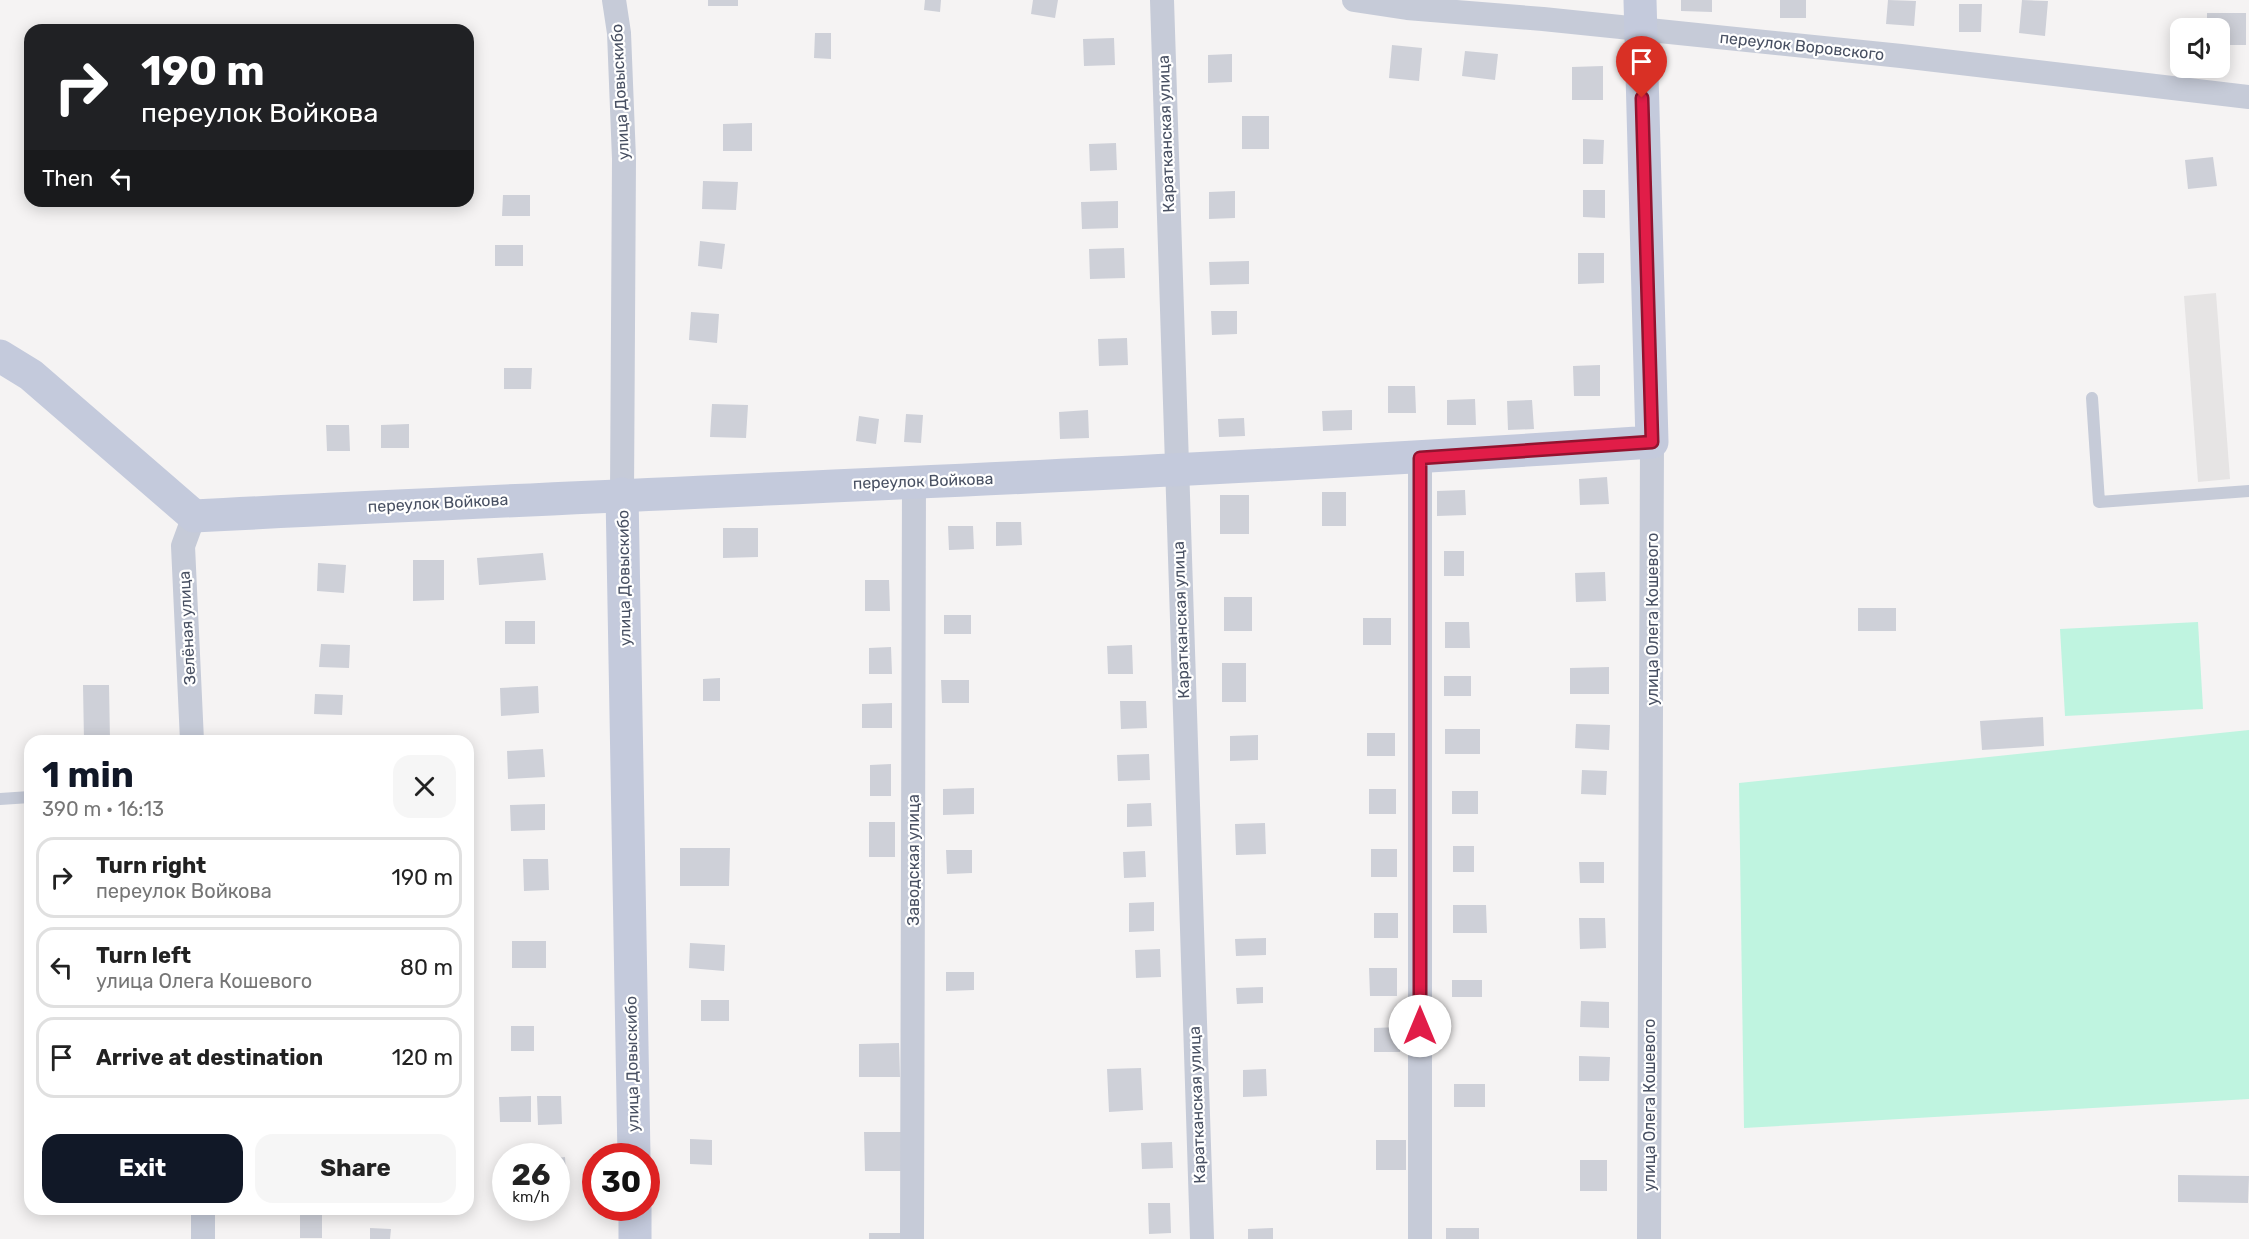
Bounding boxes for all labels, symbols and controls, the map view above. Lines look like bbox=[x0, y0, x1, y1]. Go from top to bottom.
map controls bbox=[2170, 18, 2230, 78]
button: sound bbox=[2170, 18, 2230, 78]
street label: улица Довыскибо bbox=[607, 23, 633, 161]
street label: переулок Воровского bbox=[1719, 28, 1885, 64]
pin bbox=[1616, 36, 1667, 98]
icon: arrive bbox=[1625, 45, 1658, 78]
text: 190 m bbox=[141, 46, 265, 96]
icon: right bbox=[42, 48, 120, 126]
street label: Каратканская улица bbox=[1154, 55, 1178, 213]
text: переулок Войкова bbox=[141, 97, 378, 129]
icon: left bbox=[105, 162, 138, 195]
text: Then bbox=[42, 165, 93, 192]
street label: переулок Войкова bbox=[852, 469, 994, 493]
street label: переулок Войкова bbox=[367, 490, 509, 516]
street label: улица Довыскибо bbox=[613, 510, 635, 646]
street label: улица Олега Кошевого bbox=[1643, 533, 1662, 705]
street label: Каратканская улица bbox=[1169, 541, 1193, 699]
street label: Зелёная улица bbox=[175, 570, 199, 686]
text: 1 min bbox=[42, 753, 134, 796]
button: close bbox=[393, 755, 456, 818]
street label: Заводская улица bbox=[904, 794, 923, 926]
text: 390 m · 16:13 bbox=[42, 797, 164, 821]
text: Turn right bbox=[96, 852, 206, 879]
icon: right bbox=[45, 861, 78, 894]
text: 190 m bbox=[392, 864, 453, 891]
text: переулок Войкова bbox=[96, 879, 272, 903]
text: Turn left bbox=[96, 942, 191, 969]
icon: left bbox=[45, 951, 78, 984]
text: 80 m bbox=[400, 954, 453, 981]
text: улица Олега Кошевого bbox=[96, 969, 312, 993]
position arrow bbox=[1388, 994, 1452, 1058]
street label: улица Довыскибо bbox=[621, 996, 643, 1132]
street label: улица Олега Кошевого bbox=[1640, 1019, 1659, 1191]
street label: Каратканская улица bbox=[1185, 1026, 1209, 1184]
icon: arrive bbox=[45, 1041, 78, 1074]
text: Arrive at destination bbox=[96, 1044, 323, 1071]
text: 120 m bbox=[392, 1044, 453, 1071]
button: Exit bbox=[42, 1134, 243, 1203]
button: Share bbox=[255, 1134, 456, 1203]
speed limit sign: 30 bbox=[582, 1143, 660, 1221]
text: 26 bbox=[511, 1157, 551, 1193]
text: km/h bbox=[512, 1188, 550, 1206]

